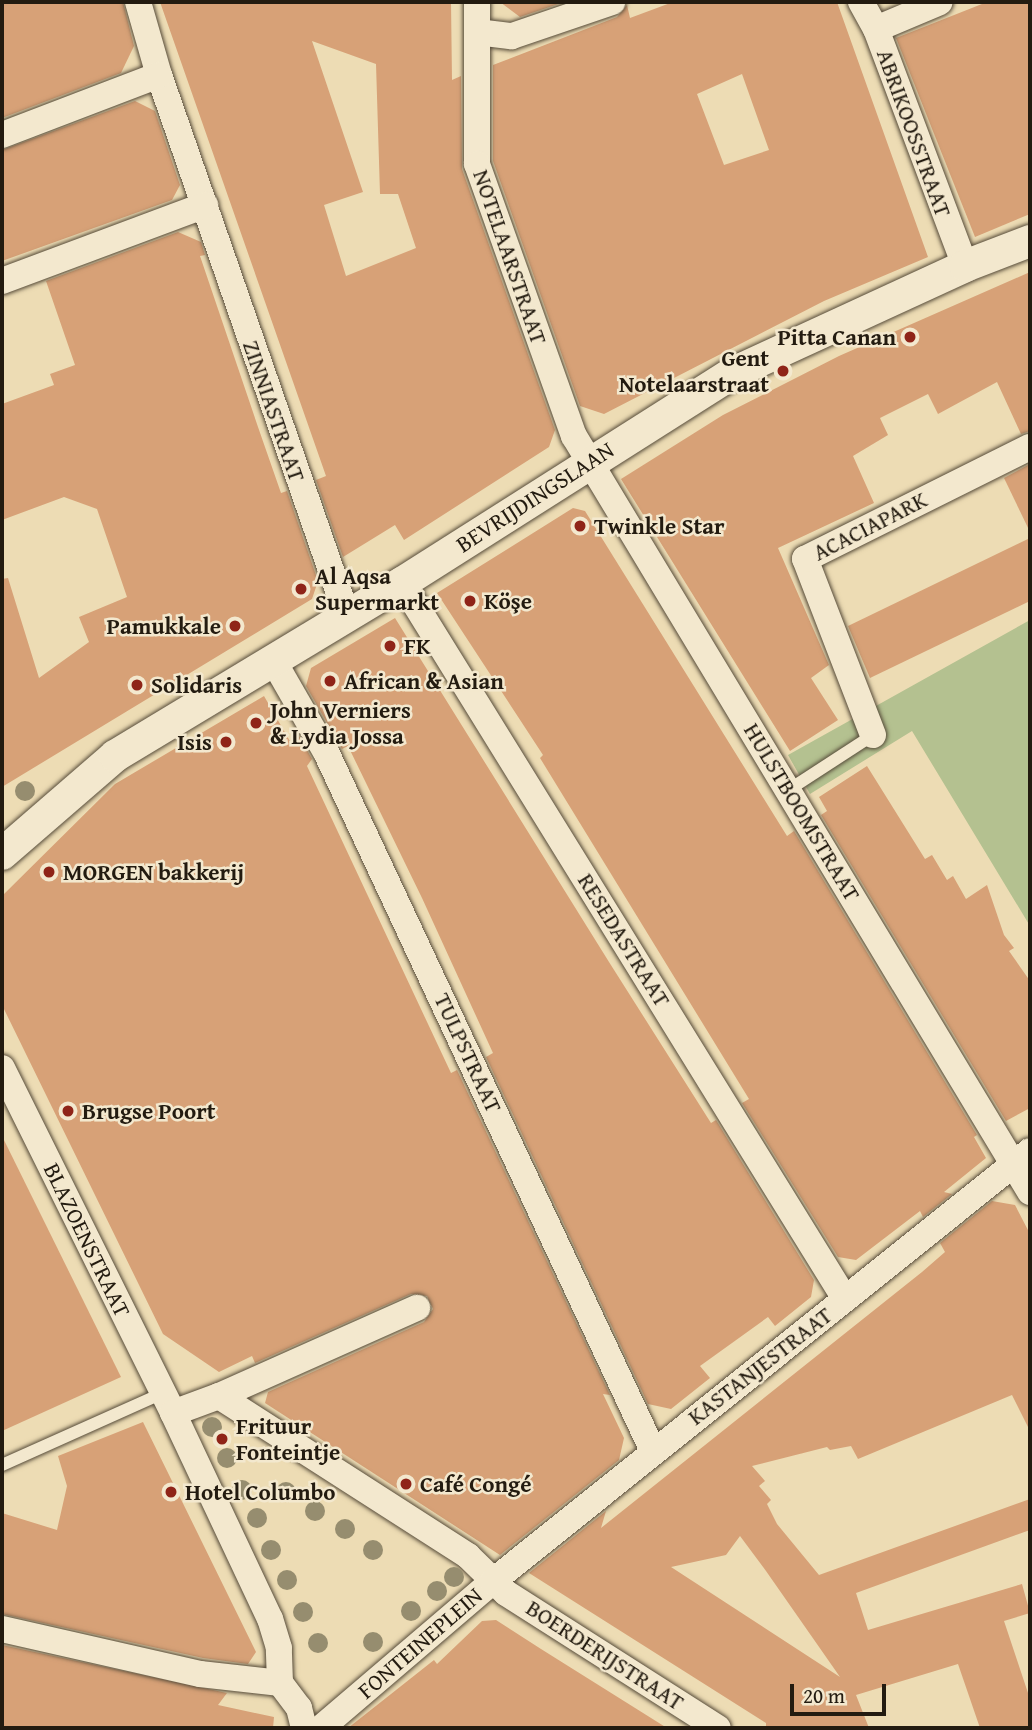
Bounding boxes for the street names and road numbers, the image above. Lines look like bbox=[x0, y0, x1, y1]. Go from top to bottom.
street label: ABRIKOOSSTRAAT bbox=[871, 45, 957, 221]
street label: NOTELAARSTRAAT bbox=[467, 166, 553, 348]
street label: ZINNIASTRAAT bbox=[237, 337, 311, 485]
street label: BEVRIJDINGSLAAN bbox=[451, 436, 619, 558]
street label: ACACIAPARK bbox=[808, 485, 932, 567]
street label: HULSTBOOMSTRAAT bbox=[738, 718, 866, 906]
street label: RESEDASTRAAT bbox=[572, 868, 676, 1012]
street label: TULPSTRAAT bbox=[428, 989, 508, 1117]
street label: BLAZOENSTRAAT bbox=[38, 1158, 136, 1322]
street label: KASTANJESTRAAT bbox=[682, 1301, 838, 1431]
street label: FONTEINEPLEIN bbox=[352, 1581, 488, 1705]
street label: BOERDERIJSTRAAT bbox=[521, 1594, 689, 1716]

